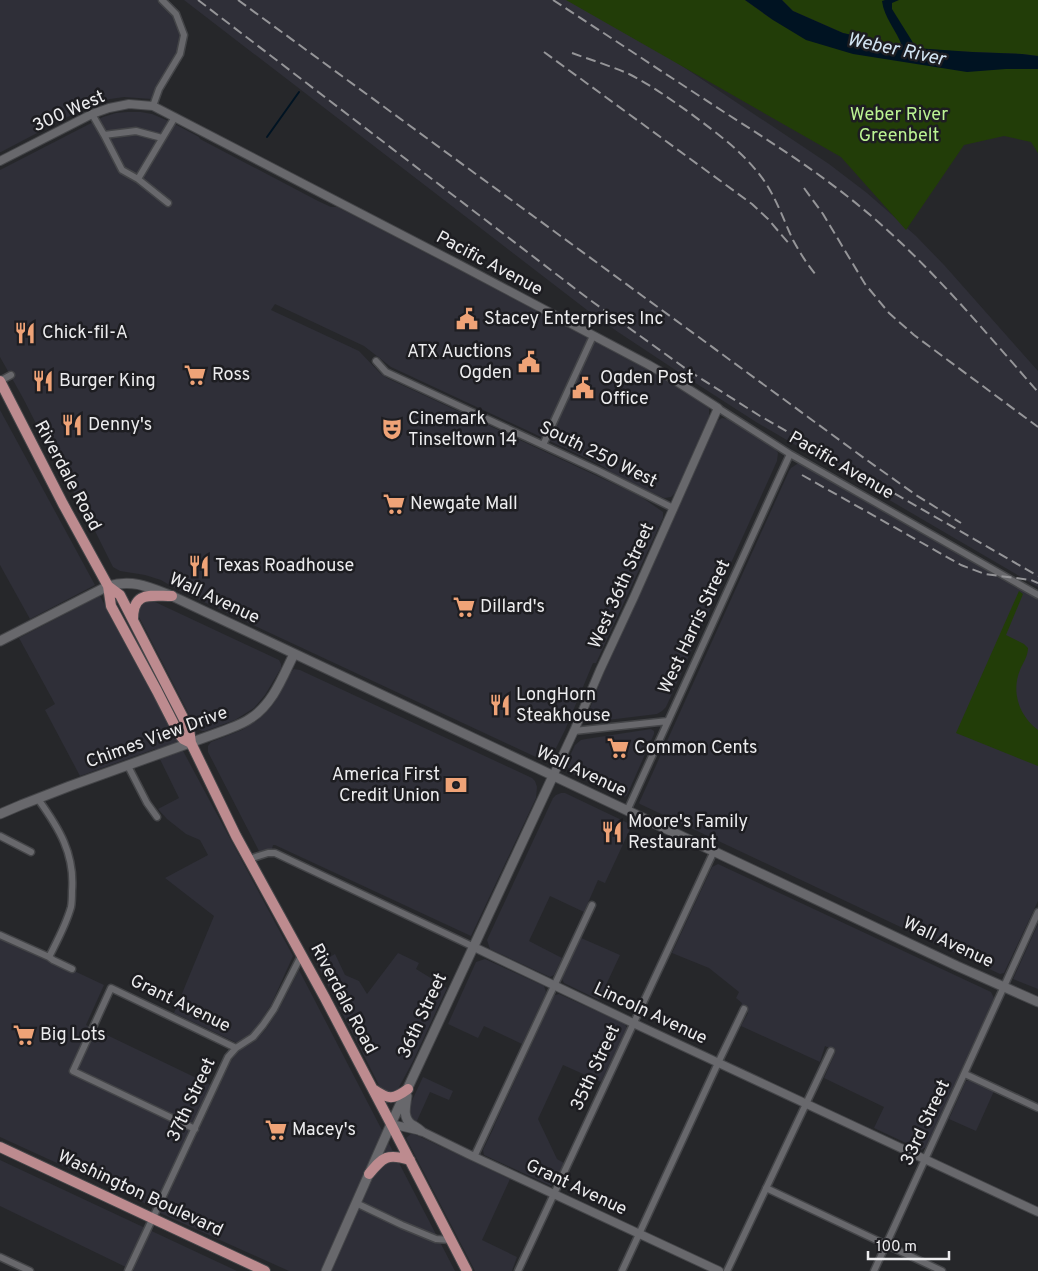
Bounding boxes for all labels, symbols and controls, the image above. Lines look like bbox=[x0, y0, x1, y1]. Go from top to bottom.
water label: Weber River bbox=[845, 28, 949, 72]
street label: 300 West bbox=[29, 86, 109, 138]
park label: Weber River Greenbelt bbox=[850, 104, 948, 148]
street label: Pacific Avenue bbox=[432, 226, 546, 302]
public building icon: Stacey Enterprises Inc bbox=[454, 306, 480, 332]
place label: Stacey Enterprises Inc bbox=[484, 308, 664, 331]
restaurant icon: Chick-fil-A bbox=[12, 320, 38, 346]
place label: Chick-fil-A bbox=[42, 322, 128, 345]
place label: ATX Auctions Ogden bbox=[407, 341, 512, 385]
public building icon: ATX Auctions Ogden bbox=[516, 349, 542, 375]
supermarket icon: Ross bbox=[182, 362, 208, 388]
place label: Ross bbox=[212, 364, 250, 387]
place label: Ogden Post Office bbox=[600, 367, 694, 411]
restaurant icon: Burger King bbox=[30, 368, 56, 394]
place label: Burger King bbox=[59, 370, 156, 393]
public building icon: Ogden Post Office bbox=[570, 375, 596, 401]
place label: Cinemark Tinseltown 14 bbox=[408, 408, 517, 452]
restaurant icon: Denny's bbox=[59, 412, 85, 438]
place label: Denny's bbox=[88, 414, 152, 437]
theatre icon: Cinemark Tinseltown 14 bbox=[379, 416, 405, 442]
street label: Riverdale Road bbox=[28, 417, 106, 535]
street label: South 250 West bbox=[535, 417, 661, 493]
street label: Pacific Avenue bbox=[784, 427, 898, 505]
supermarket icon: Newgate Mall bbox=[381, 491, 407, 517]
place label: Newgate Mall bbox=[410, 493, 518, 516]
street label: West 36th Street bbox=[584, 519, 660, 653]
restaurant icon: Texas Roadhouse bbox=[186, 553, 212, 579]
place label: Texas Roadhouse bbox=[215, 555, 354, 578]
street label: West Harris Street bbox=[654, 556, 736, 698]
street label: Wall Avenue bbox=[165, 568, 263, 630]
supermarket icon: Dillard's bbox=[451, 594, 477, 620]
place label: Dillard's bbox=[480, 596, 545, 619]
place label: LongHorn Steakhouse bbox=[516, 684, 610, 728]
restaurant icon: LongHorn Steakhouse bbox=[487, 692, 513, 718]
street label: Chimes View Drive bbox=[83, 702, 231, 774]
supermarket icon: Common Cents bbox=[605, 735, 631, 761]
place label: Common Cents bbox=[634, 737, 758, 760]
street label: Wall Avenue bbox=[532, 741, 630, 803]
place label: America First Credit Union bbox=[332, 764, 440, 808]
bank icon: America First Credit Union bbox=[443, 772, 469, 798]
place label: Moore's Family Restaurant bbox=[628, 811, 748, 855]
restaurant icon: Moore's Family Restaurant bbox=[599, 819, 625, 845]
street label: Wall Avenue bbox=[899, 912, 997, 974]
street label: Riverdale Road bbox=[304, 940, 382, 1058]
street label: 36th Street bbox=[393, 969, 453, 1063]
street label: Grant Avenue bbox=[126, 970, 234, 1038]
street label: Lincoln Avenue bbox=[590, 978, 710, 1050]
street label: 35th Street bbox=[566, 1021, 626, 1115]
supermarket icon: Big Lots bbox=[11, 1022, 37, 1048]
place label: Big Lots bbox=[40, 1024, 106, 1047]
street label: 37th Street bbox=[163, 1054, 221, 1146]
street label: 33rd Street bbox=[896, 1076, 956, 1170]
supermarket icon: Macey's bbox=[263, 1117, 289, 1143]
place label: Macey's bbox=[292, 1119, 356, 1142]
street label: Washington Boulevard bbox=[53, 1146, 227, 1242]
street label: Grant Avenue bbox=[522, 1155, 630, 1221]
scale bar bbox=[868, 1228, 949, 1260]
text: 100 m bbox=[876, 1238, 917, 1257]

